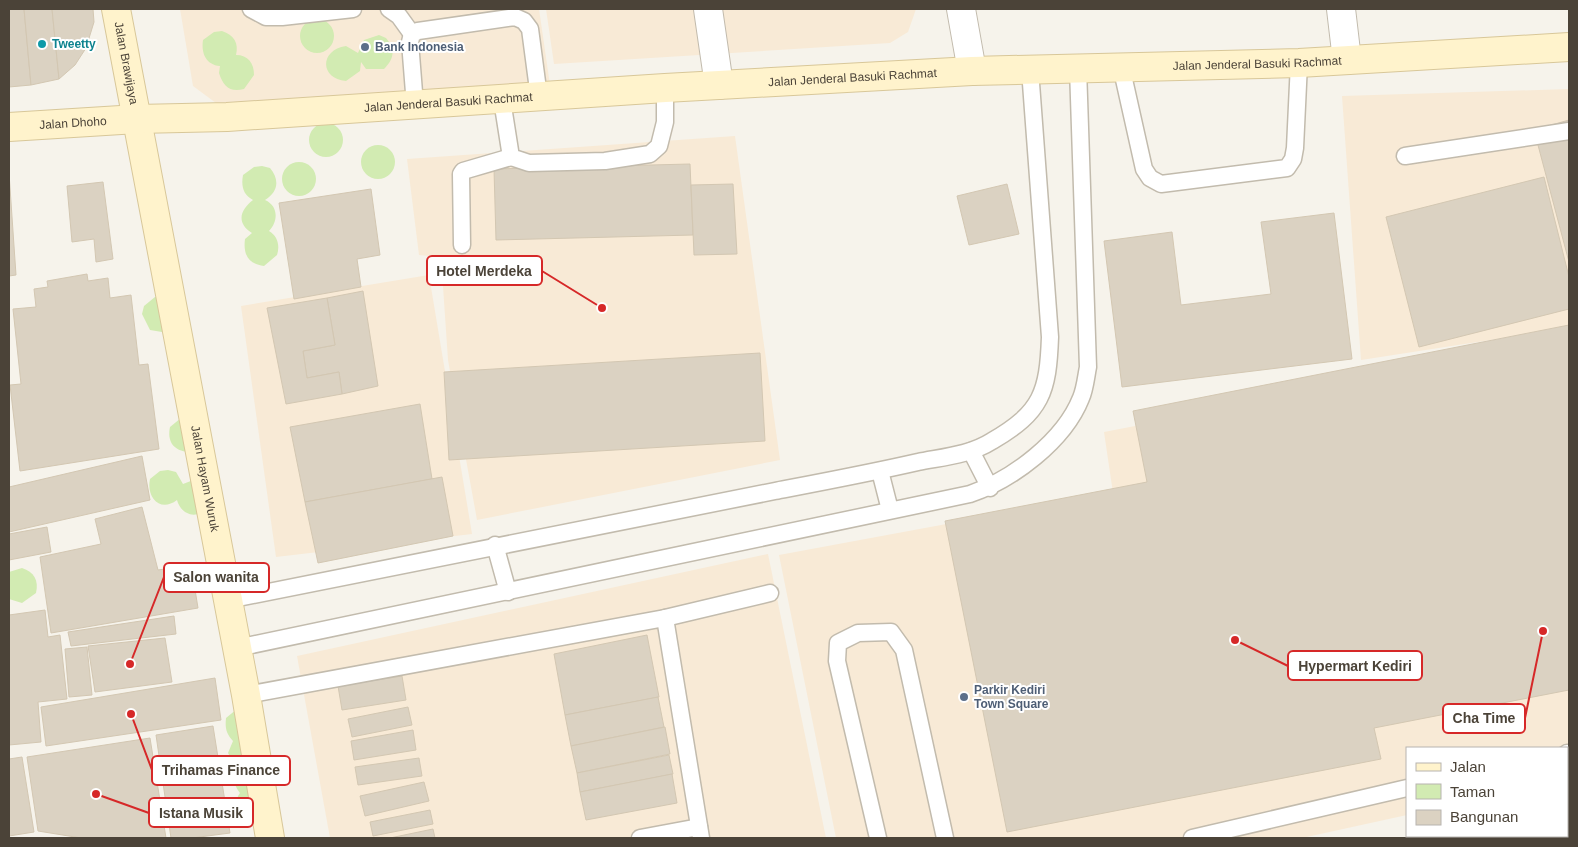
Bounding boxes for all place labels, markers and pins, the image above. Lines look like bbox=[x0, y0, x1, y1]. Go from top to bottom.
place label: Tweetty bbox=[52, 37, 96, 51]
marker: Tweetty bbox=[36, 38, 48, 50]
place label: Bank Indonesia bbox=[375, 40, 464, 54]
marker: Bank Indonesia bbox=[359, 41, 371, 53]
callout: Hotel Merdeka bbox=[427, 256, 542, 285]
callout: Salon wanita bbox=[164, 563, 269, 592]
callout: Hypermart Kediri bbox=[1288, 651, 1422, 680]
place label: Parkir Kediri Town Square bbox=[974, 683, 1049, 711]
marker: Parkir Kediri Town Square bbox=[958, 691, 970, 703]
callout: Cha Time bbox=[1443, 704, 1525, 733]
callout: Trihamas Finance bbox=[152, 756, 290, 785]
callout: Istana Musik bbox=[149, 798, 253, 827]

